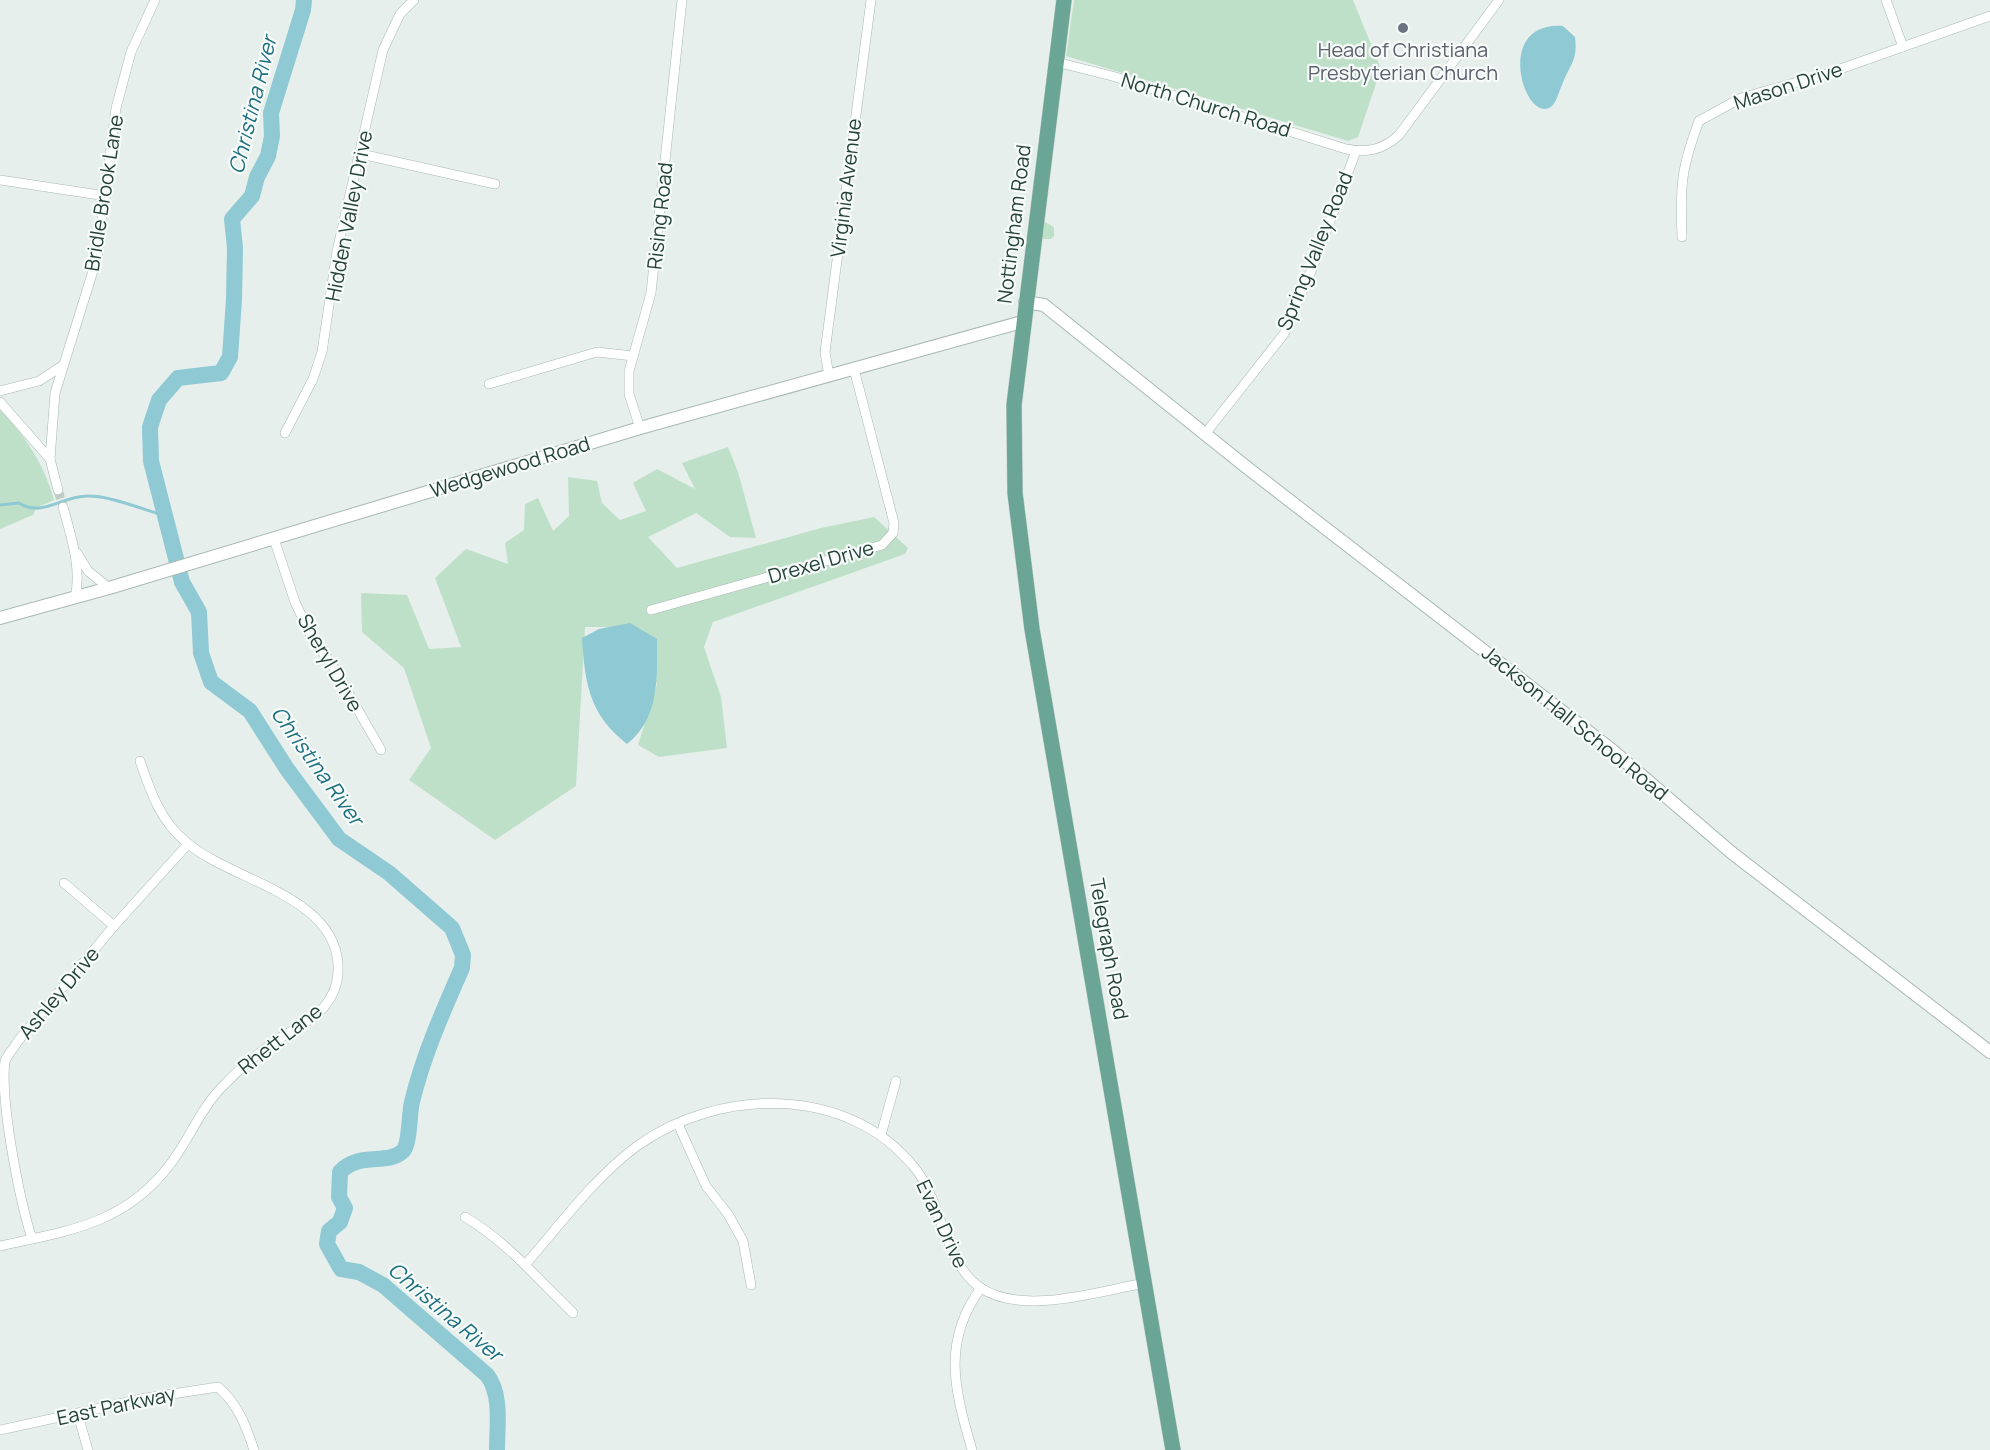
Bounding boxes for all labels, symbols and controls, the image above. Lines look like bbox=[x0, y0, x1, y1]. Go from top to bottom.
marker: Head of Christiana Presbyterian Church bbox=[1396, 21, 1410, 35]
water label: Christina River bbox=[221, 31, 283, 176]
place label: Head of Christiana Presbyterian Church bbox=[1308, 36, 1498, 86]
street label: Mason Drive bbox=[1730, 55, 1846, 116]
street label: North Church Road bbox=[1118, 66, 1294, 143]
street label: Bridle Brook Lane bbox=[78, 113, 129, 273]
street label: Virginia Avenue bbox=[824, 117, 867, 259]
street label: Hidden Valley Drive bbox=[319, 128, 378, 304]
street label: Nottingham Road bbox=[990, 143, 1037, 305]
street label: Rising Road bbox=[640, 161, 679, 271]
street label: Spring Valley Road bbox=[1270, 167, 1359, 334]
street label: Wedgewood Road bbox=[427, 429, 593, 504]
street label: Drexel Drive bbox=[765, 534, 877, 590]
street label: Sheryl Drive bbox=[291, 609, 369, 717]
street label: Jackson Hall School Road bbox=[1476, 639, 1674, 806]
water label: Christina River bbox=[265, 700, 372, 833]
street label: Telegraph Road bbox=[1084, 876, 1135, 1022]
street label: Ashley Drive bbox=[12, 941, 105, 1044]
street label: Rhett Lane bbox=[232, 997, 327, 1080]
street label: Evan Drive bbox=[910, 1175, 975, 1272]
water label: Christina River bbox=[383, 1255, 510, 1369]
street label: East Parkway bbox=[54, 1380, 178, 1431]

